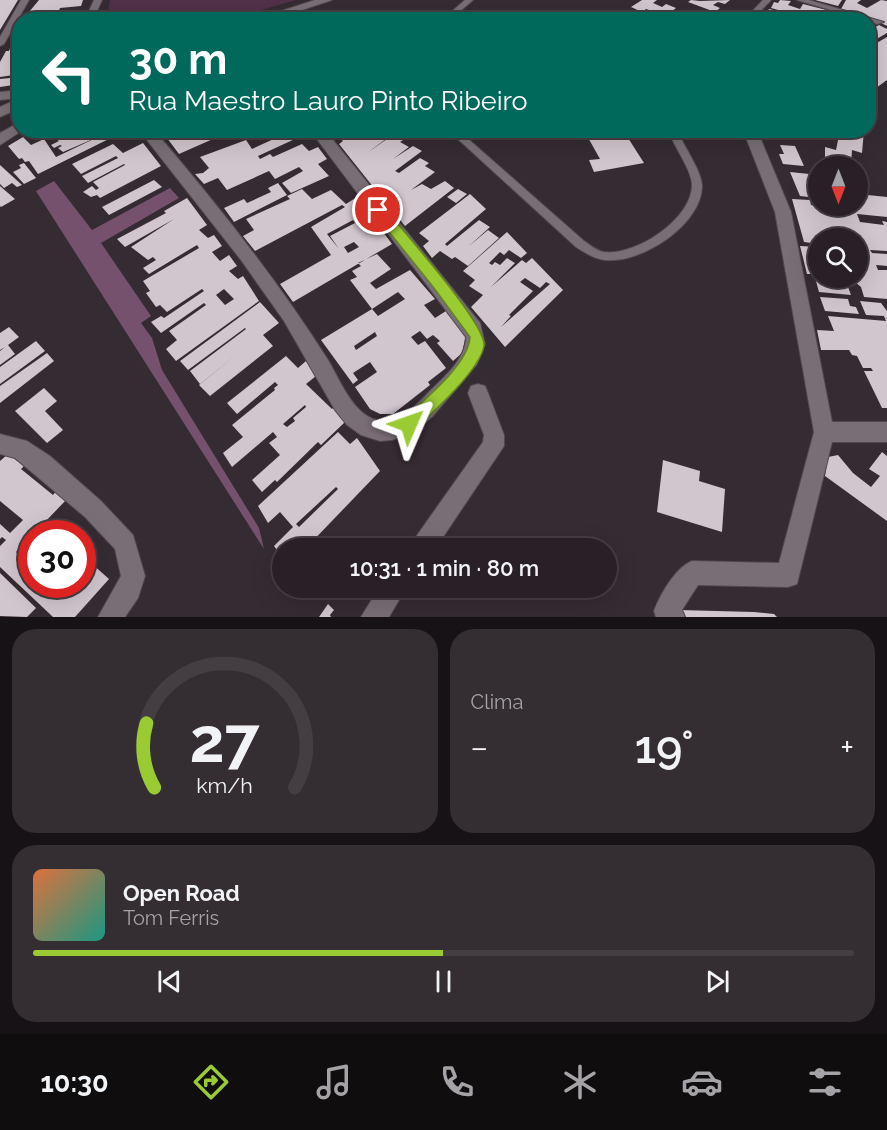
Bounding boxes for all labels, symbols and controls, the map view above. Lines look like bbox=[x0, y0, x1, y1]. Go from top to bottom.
text: 30 m bbox=[129, 35, 227, 84]
icon: left bbox=[30, 36, 108, 114]
text: Rua Maestro Lauro Pinto Ribeiro bbox=[129, 85, 528, 116]
north arrow bbox=[808, 156, 868, 216]
map controls bbox=[808, 156, 868, 288]
pin bbox=[352, 184, 403, 235]
icon: arrive bbox=[361, 193, 394, 226]
button: search bbox=[808, 228, 868, 288]
position arrow bbox=[377, 392, 441, 456]
speed limit sign: 30 bbox=[18, 520, 96, 598]
text: 10:31 · 1 min · 80 m bbox=[350, 555, 539, 581]
text: Clima bbox=[471, 690, 523, 714]
text: 27 bbox=[190, 703, 261, 777]
text: 19° bbox=[635, 721, 694, 774]
text: − bbox=[471, 728, 488, 767]
text: + bbox=[840, 728, 854, 767]
text: km/h bbox=[196, 773, 253, 798]
text: Open Road bbox=[123, 880, 240, 906]
text: Tom Ferris bbox=[123, 906, 219, 930]
icon: previous bbox=[153, 965, 186, 998]
icon: pause bbox=[427, 965, 460, 998]
icon: next bbox=[701, 965, 734, 998]
icon: directions bbox=[190, 1061, 232, 1103]
icon: music bbox=[313, 1061, 355, 1103]
icon: phone bbox=[436, 1061, 478, 1103]
icon: climate bbox=[559, 1061, 601, 1103]
icon: car bbox=[681, 1061, 723, 1103]
icon: filters bbox=[804, 1061, 846, 1103]
text: 10:30 bbox=[40, 1067, 109, 1098]

